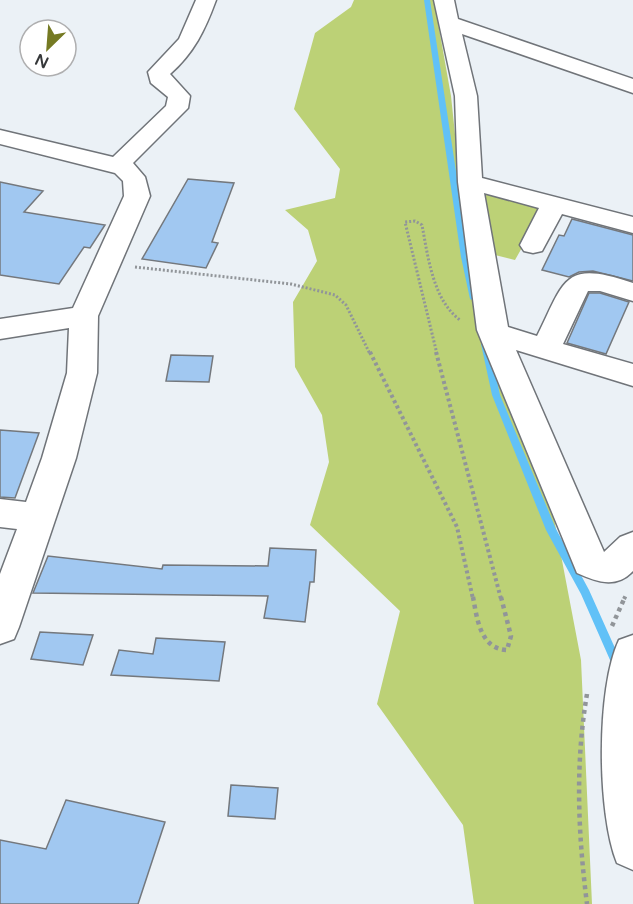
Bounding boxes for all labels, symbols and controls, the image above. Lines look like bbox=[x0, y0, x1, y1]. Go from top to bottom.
north arrow bbox=[18, 18, 78, 78]
text: N bbox=[32, 49, 52, 72]

